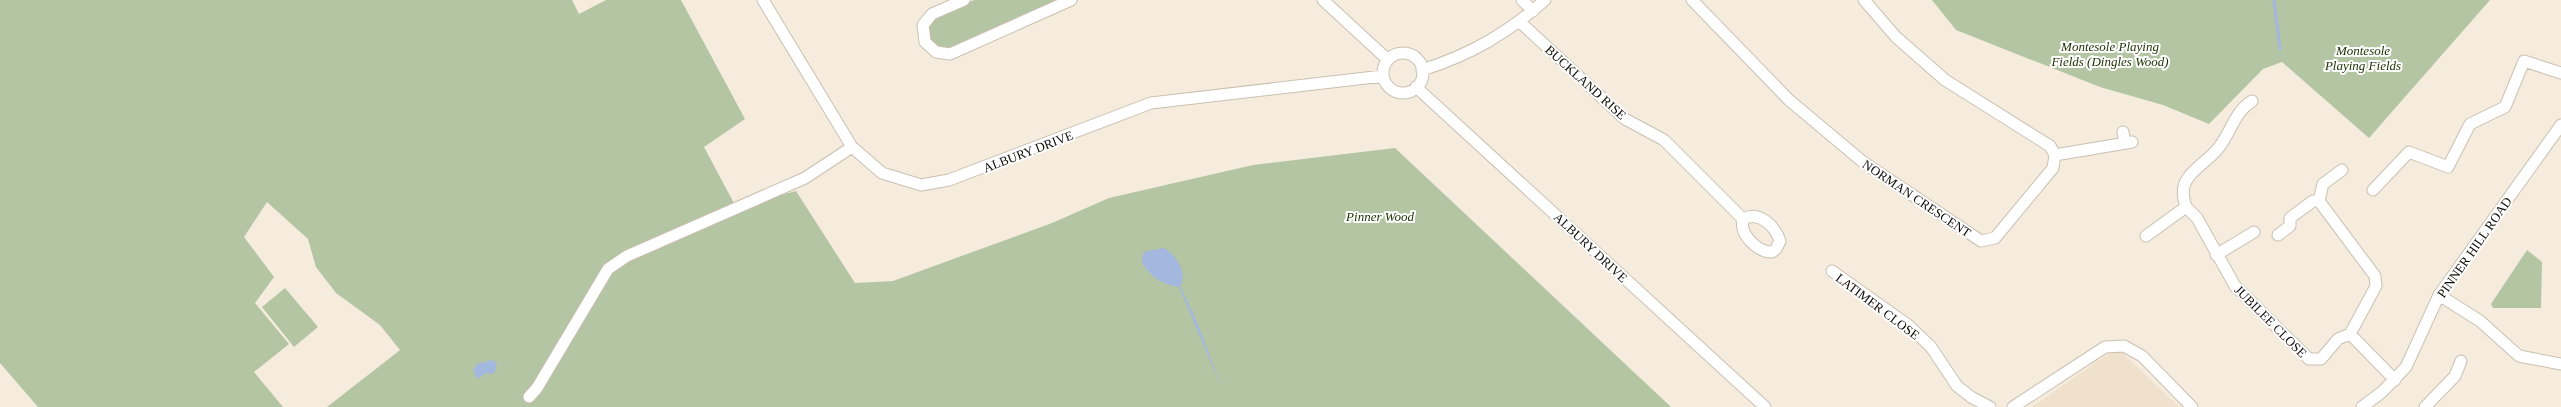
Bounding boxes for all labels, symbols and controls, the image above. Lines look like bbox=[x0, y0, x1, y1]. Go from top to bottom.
park label: Montesole Playing Fields (Dingles Wood) bbox=[2050, 39, 2169, 69]
street label: BUCKLAND RISE bbox=[1542, 42, 1629, 123]
park label: Montesole Playing Fields bbox=[2324, 43, 2401, 73]
street label: ALBURY DRIVE bbox=[981, 127, 1075, 176]
street label: NORMAN CRESCENT bbox=[1860, 157, 1974, 240]
street label: PINNER HILL ROAD bbox=[2434, 194, 2515, 300]
park label: Pinner Wood bbox=[1345, 209, 1414, 224]
street label: ALBURY DRIVE bbox=[1551, 209, 1631, 285]
street label: LATIMER CLOSE bbox=[1833, 270, 1922, 343]
street label: JUBILEE CLOSE bbox=[2232, 282, 2310, 361]

